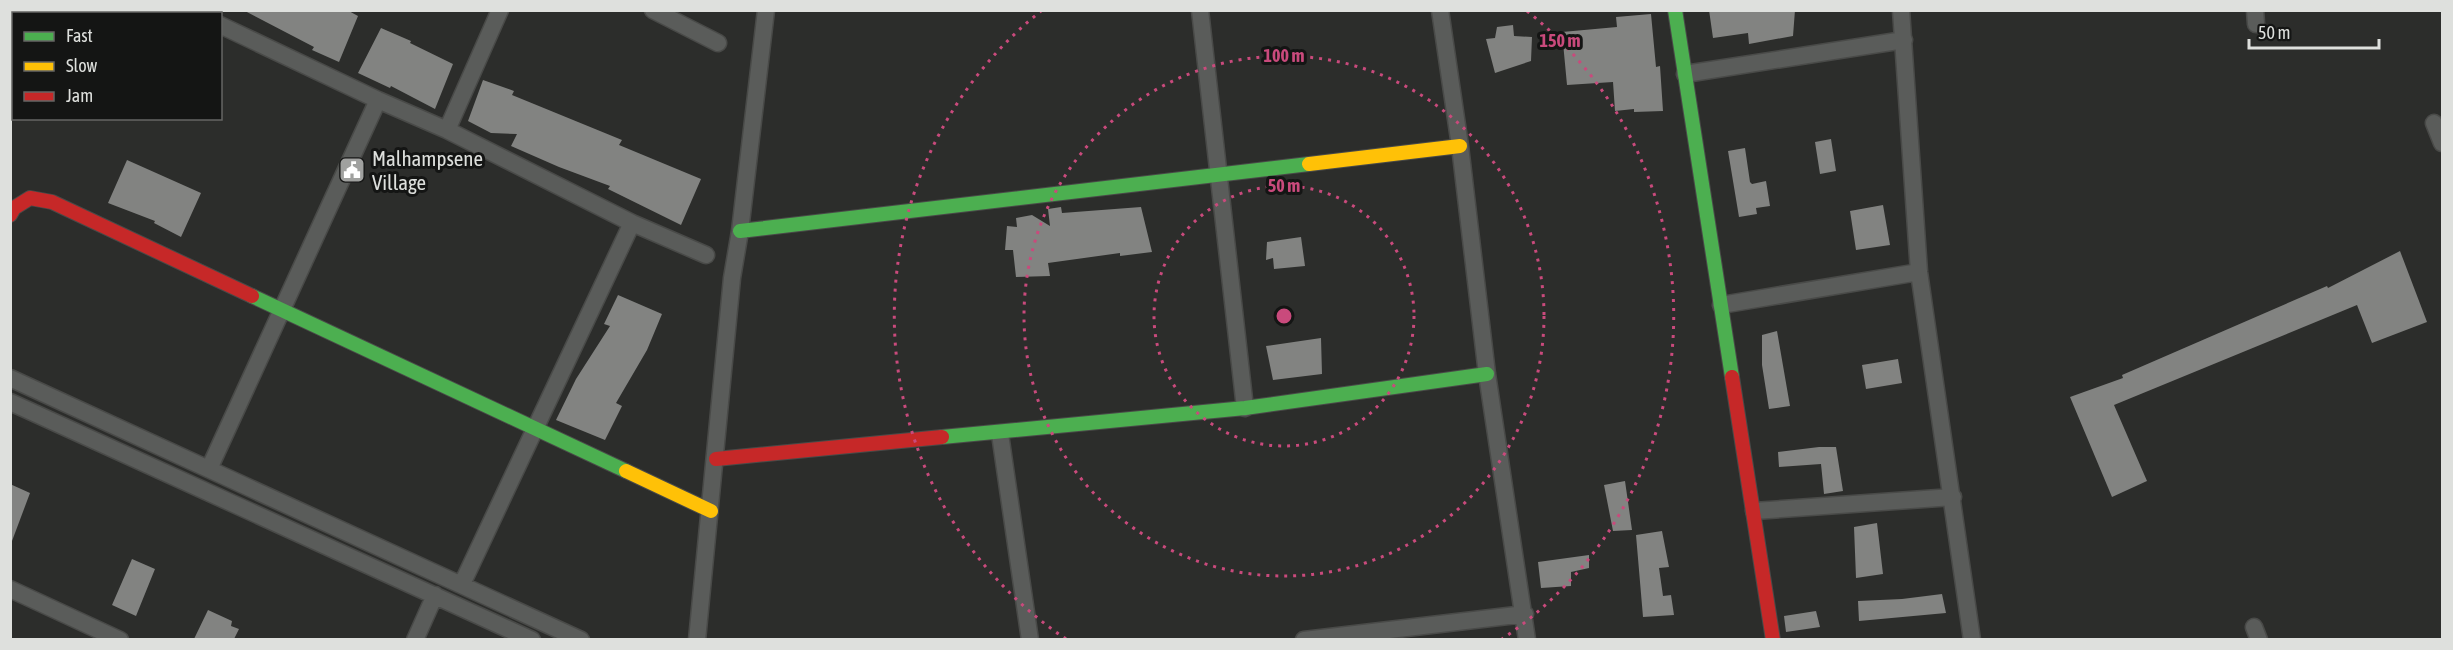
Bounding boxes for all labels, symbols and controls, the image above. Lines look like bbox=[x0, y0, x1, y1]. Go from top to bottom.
legend bbox=[12, 12, 222, 120]
scale bar bbox=[2249, 12, 2380, 50]
text: 50 m bbox=[2258, 22, 2290, 43]
text: Fast bbox=[66, 25, 93, 46]
text: 150 m bbox=[1540, 30, 1580, 51]
text: 100 m bbox=[1264, 45, 1304, 66]
text: Slow bbox=[66, 55, 97, 76]
text: Jam bbox=[66, 85, 93, 106]
place label: Malhampsene Village bbox=[372, 146, 483, 194]
public building icon: Malhampsene Village bbox=[337, 155, 367, 185]
text: 50 m bbox=[1268, 175, 1300, 196]
centre of rings bbox=[1274, 306, 1294, 326]

